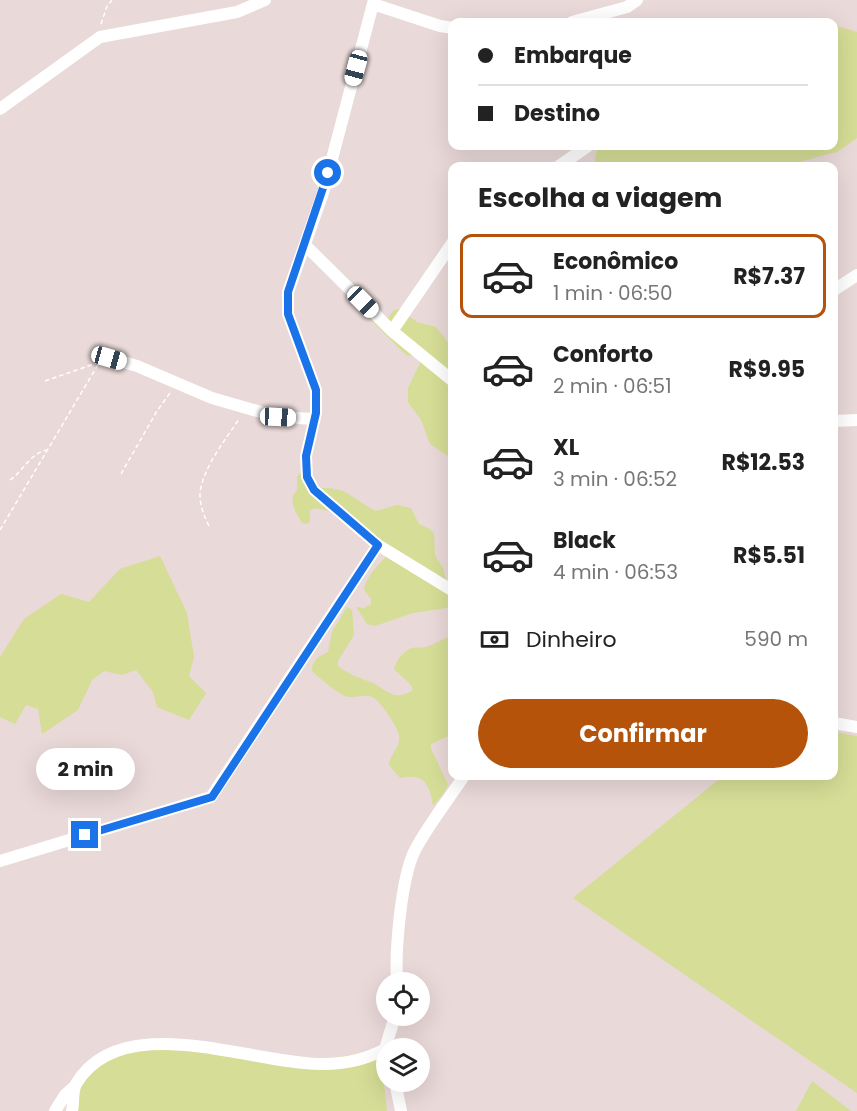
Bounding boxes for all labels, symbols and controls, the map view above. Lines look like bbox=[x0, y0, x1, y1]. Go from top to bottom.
text: Embarque bbox=[514, 40, 632, 71]
car bbox=[343, 48, 369, 88]
text: Destino bbox=[514, 98, 600, 129]
route start bbox=[314, 159, 341, 186]
text: Escolha a viagem bbox=[478, 179, 722, 216]
text: Econômico bbox=[553, 246, 678, 277]
icon: car bbox=[481, 249, 535, 303]
text: R$7.37 bbox=[733, 261, 805, 292]
text: 1 min · 06:50 bbox=[553, 279, 673, 307]
car bbox=[344, 283, 382, 321]
text: Conforto bbox=[553, 339, 653, 370]
icon: car bbox=[481, 342, 535, 396]
car bbox=[89, 344, 129, 372]
text: R$9.95 bbox=[729, 354, 805, 385]
text: 2 min · 06:51 bbox=[553, 372, 672, 400]
car bbox=[260, 407, 296, 427]
text: XL bbox=[553, 432, 579, 463]
icon: car bbox=[481, 435, 535, 489]
text: R$12.53 bbox=[722, 447, 805, 478]
text: 3 min · 06:52 bbox=[553, 465, 677, 493]
text: Black bbox=[553, 525, 616, 556]
icon: car bbox=[481, 528, 535, 582]
text: R$5.51 bbox=[733, 540, 805, 571]
text: 4 min · 06:53 bbox=[553, 558, 678, 586]
icon: cash bbox=[478, 623, 511, 656]
text: Dinheiro bbox=[526, 624, 616, 655]
text: 590 m bbox=[744, 625, 808, 653]
button: Confirmar bbox=[478, 699, 808, 768]
callout: 2 min bbox=[36, 748, 134, 790]
text: 2 min bbox=[57, 755, 114, 783]
route end bbox=[71, 821, 98, 848]
map controls bbox=[376, 972, 430, 1092]
button: locate bbox=[376, 972, 430, 1026]
button: layers bbox=[376, 1038, 430, 1092]

